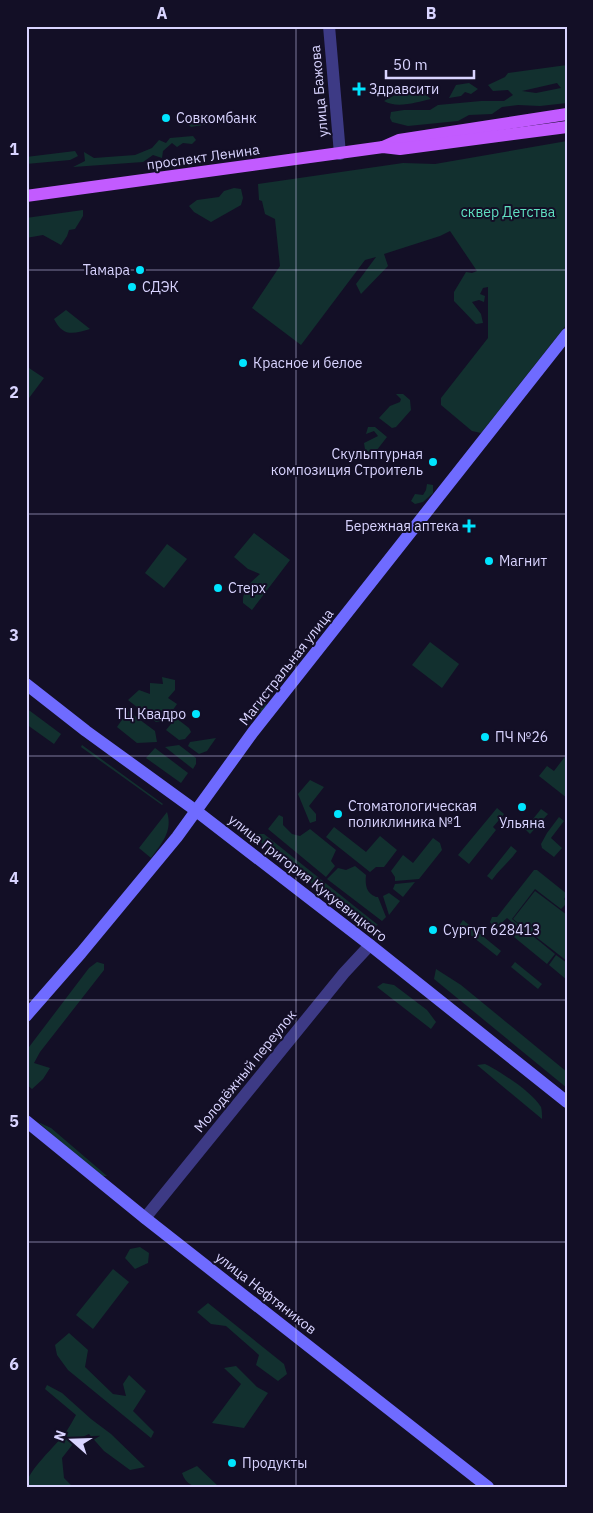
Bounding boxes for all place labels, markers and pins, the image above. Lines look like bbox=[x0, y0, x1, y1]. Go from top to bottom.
place label: Здравсити bbox=[369, 80, 439, 98]
marker: Здравсити bbox=[353, 83, 365, 95]
place label: Совкомбанк bbox=[176, 109, 257, 127]
marker: Совкомбанк bbox=[160, 112, 172, 124]
place label: Тамара bbox=[83, 261, 131, 279]
marker: Тамара bbox=[134, 264, 146, 276]
place label: СДЭК bbox=[142, 278, 179, 296]
marker: СДЭК bbox=[126, 281, 138, 293]
place label: Красное и белое bbox=[253, 354, 363, 372]
marker: Красное и белое bbox=[237, 357, 249, 369]
place label: Скульптурная композиция Строитель bbox=[271, 445, 423, 479]
marker: Скульптурная композиция Строитель bbox=[427, 456, 439, 468]
place label: Бережная аптека bbox=[345, 517, 460, 535]
marker: Бережная аптека bbox=[463, 520, 475, 532]
place label: Магнит bbox=[499, 552, 547, 570]
marker: Магнит bbox=[483, 555, 495, 567]
place label: Стерх bbox=[228, 579, 266, 597]
marker: Стерх bbox=[212, 582, 224, 594]
place label: ТЦ Квадро bbox=[115, 705, 186, 723]
marker: ТЦ Квадро bbox=[190, 708, 202, 720]
place label: ПЧ №26 bbox=[495, 728, 548, 746]
marker: ПЧ №26 bbox=[479, 731, 491, 743]
place label: Стоматологическая поликлиника №1 bbox=[348, 797, 477, 831]
marker: Ульяна bbox=[516, 801, 528, 813]
marker: Стоматологическая поликлиника №1 bbox=[332, 808, 344, 820]
place label: Ульяна bbox=[499, 814, 545, 832]
place label: Сургут 628413 bbox=[443, 921, 540, 939]
marker: Сургут 628413 bbox=[427, 924, 439, 936]
place label: Продукты bbox=[242, 1454, 307, 1472]
marker: Продукты bbox=[226, 1457, 238, 1469]

